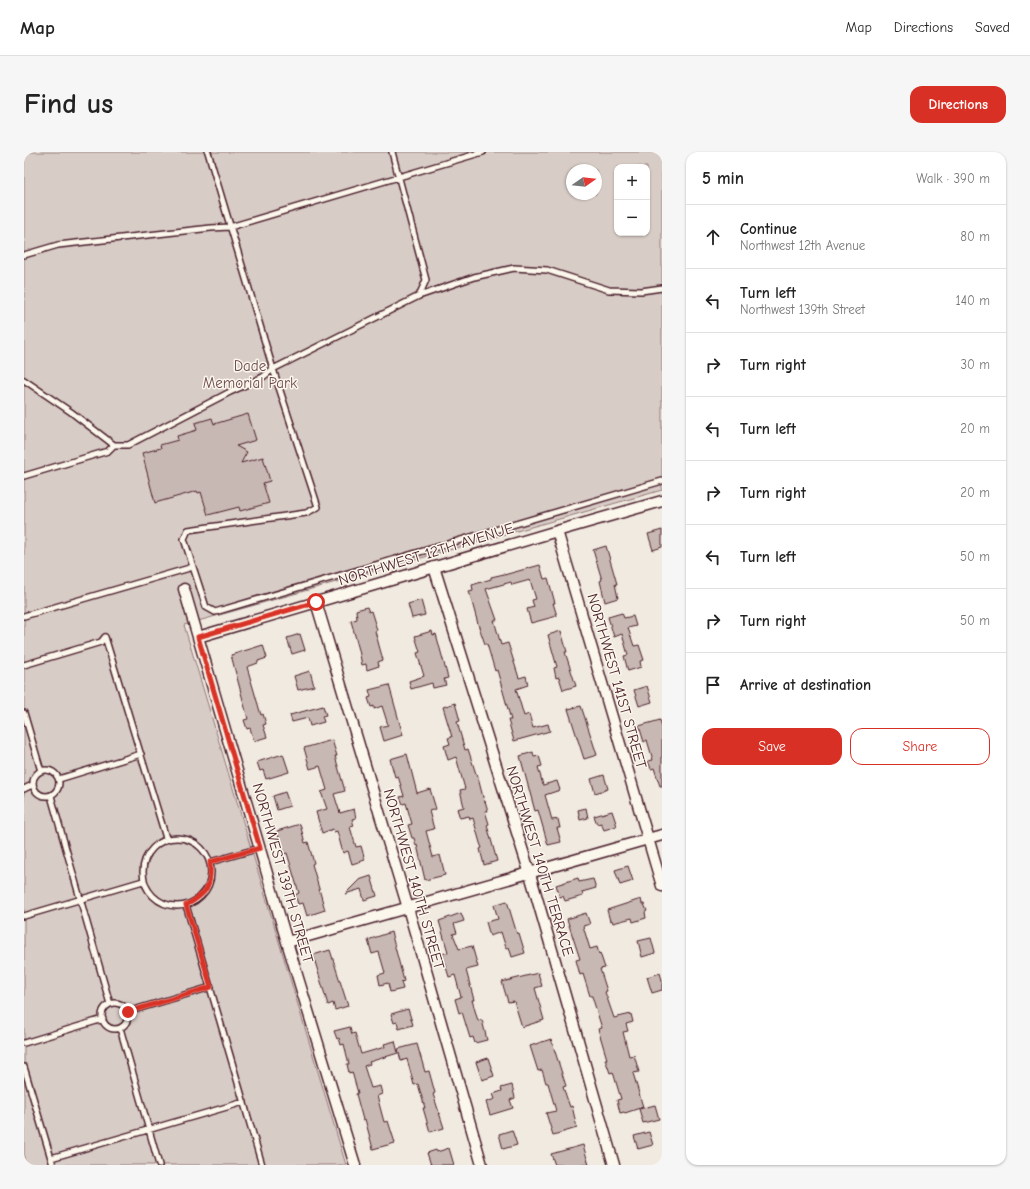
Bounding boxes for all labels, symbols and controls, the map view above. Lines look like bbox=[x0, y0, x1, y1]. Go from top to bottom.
text: Map bbox=[20, 17, 55, 39]
text: Map bbox=[845, 19, 872, 36]
text: Directions bbox=[894, 19, 953, 36]
text: Saved bbox=[975, 19, 1010, 36]
button: Directions bbox=[910, 86, 1006, 123]
text: Find us bbox=[24, 88, 113, 120]
north arrow bbox=[566, 164, 602, 200]
map controls bbox=[614, 164, 650, 236]
button: + bbox=[614, 164, 650, 200]
text: 5 min bbox=[702, 169, 744, 188]
text: Walk · 390 m bbox=[916, 171, 990, 186]
button: − bbox=[614, 200, 650, 236]
text: Continue bbox=[740, 220, 797, 238]
icon: ahead bbox=[702, 226, 724, 248]
text: 80 m bbox=[960, 229, 990, 244]
text: Northwest 12th Avenue bbox=[740, 238, 865, 253]
text: Turn left bbox=[740, 284, 796, 302]
icon: left bbox=[702, 290, 724, 312]
text: 140 m bbox=[956, 293, 990, 308]
text: Northwest 139th Street bbox=[740, 302, 865, 317]
icon: right bbox=[702, 354, 724, 376]
text: Turn right bbox=[740, 356, 806, 374]
park label: Dade Memorial Park bbox=[203, 357, 298, 392]
text: 30 m bbox=[960, 357, 990, 372]
icon: left bbox=[702, 418, 724, 440]
text: Turn left bbox=[740, 420, 796, 438]
text: 20 m bbox=[960, 421, 990, 436]
icon: right bbox=[702, 482, 724, 504]
text: Turn right bbox=[740, 484, 806, 502]
text: 20 m bbox=[960, 485, 990, 500]
street label: NORTHWEST 12TH AVENUE bbox=[336, 519, 516, 589]
icon: left bbox=[702, 546, 724, 568]
text: Turn left bbox=[740, 548, 796, 566]
text: 50 m bbox=[960, 549, 990, 564]
street label: NORTHWEST 141ST STREET bbox=[583, 591, 651, 771]
route start bbox=[307, 593, 325, 611]
icon: right bbox=[702, 610, 724, 632]
text: Turn right bbox=[740, 612, 806, 630]
text: 50 m bbox=[960, 613, 990, 628]
icon: arrive bbox=[702, 674, 724, 696]
text: Arrive at destination bbox=[740, 676, 871, 694]
button: Save bbox=[702, 728, 842, 765]
button: Share bbox=[850, 728, 990, 765]
street label: NORTHWEST 140TH TERRACE bbox=[502, 764, 578, 958]
street label: NORTHWEST 139TH STREET bbox=[249, 781, 317, 965]
street label: NORTHWEST 140TH STREET bbox=[380, 787, 449, 972]
route end bbox=[119, 1003, 137, 1021]

